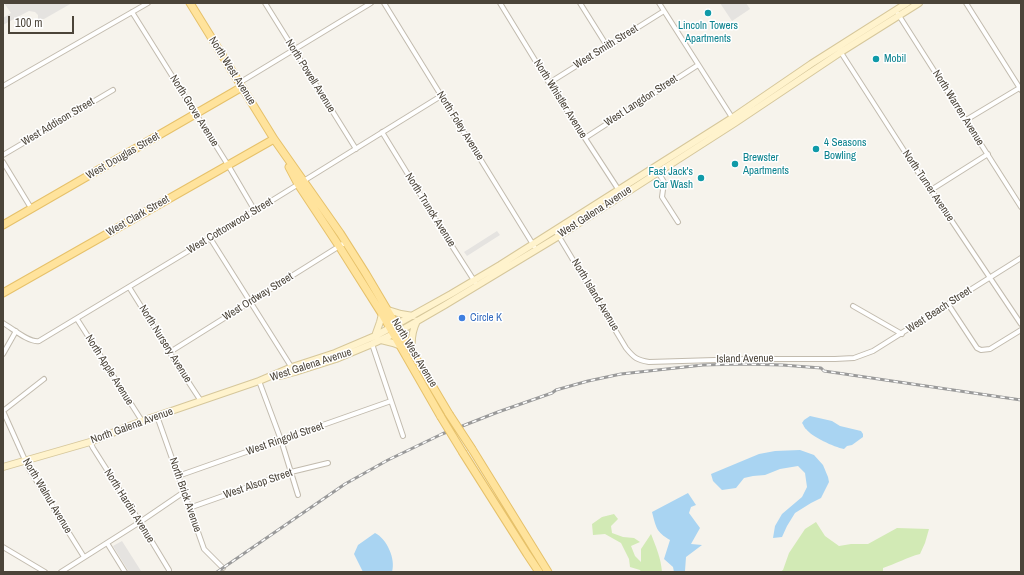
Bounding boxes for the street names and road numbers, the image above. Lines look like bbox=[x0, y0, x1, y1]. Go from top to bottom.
street label: West Smith Street bbox=[572, 22, 640, 72]
street label: North West Avenue bbox=[206, 34, 258, 108]
street label: North Powell Avenue bbox=[282, 37, 338, 115]
street label: North Whistler Avenue bbox=[530, 57, 590, 141]
street label: North Warren Avenue bbox=[929, 68, 987, 148]
street label: West Langdon Street bbox=[602, 72, 680, 130]
street label: North Grove Avenue bbox=[167, 73, 221, 149]
street label: North Foley Avenue bbox=[433, 89, 487, 163]
street label: West Addison Street bbox=[19, 95, 97, 149]
street label: West Douglas Street bbox=[84, 130, 162, 182]
street label: North Turner Avenue bbox=[899, 148, 957, 224]
street label: North Trunck Avenue bbox=[402, 171, 458, 249]
street label: West Galena Avenue bbox=[556, 183, 634, 241]
street label: West Clark Street bbox=[104, 193, 172, 239]
street label: West Cottonwood Street bbox=[185, 195, 275, 257]
street label: North Island Avenue bbox=[568, 257, 622, 333]
street label: West Ordway Street bbox=[220, 270, 296, 324]
street label: West Beach Street bbox=[904, 284, 974, 336]
street label: North Nursery Avenue bbox=[136, 303, 194, 385]
street label: North West Avenue bbox=[388, 316, 440, 390]
street label: North Apple Avenue bbox=[82, 332, 136, 408]
street label: West Galena Avenue bbox=[269, 346, 353, 384]
street label: Island Avenue bbox=[716, 352, 774, 366]
street label: North Galena Avenue bbox=[89, 405, 175, 447]
street label: West Ringold Street bbox=[245, 420, 325, 458]
street label: North Walnut Avenue bbox=[19, 456, 75, 536]
street label: North Brick Avenue bbox=[166, 456, 204, 534]
street label: West Alsop Street bbox=[222, 466, 294, 502]
street label: North Hardin Avenue bbox=[101, 467, 157, 545]

